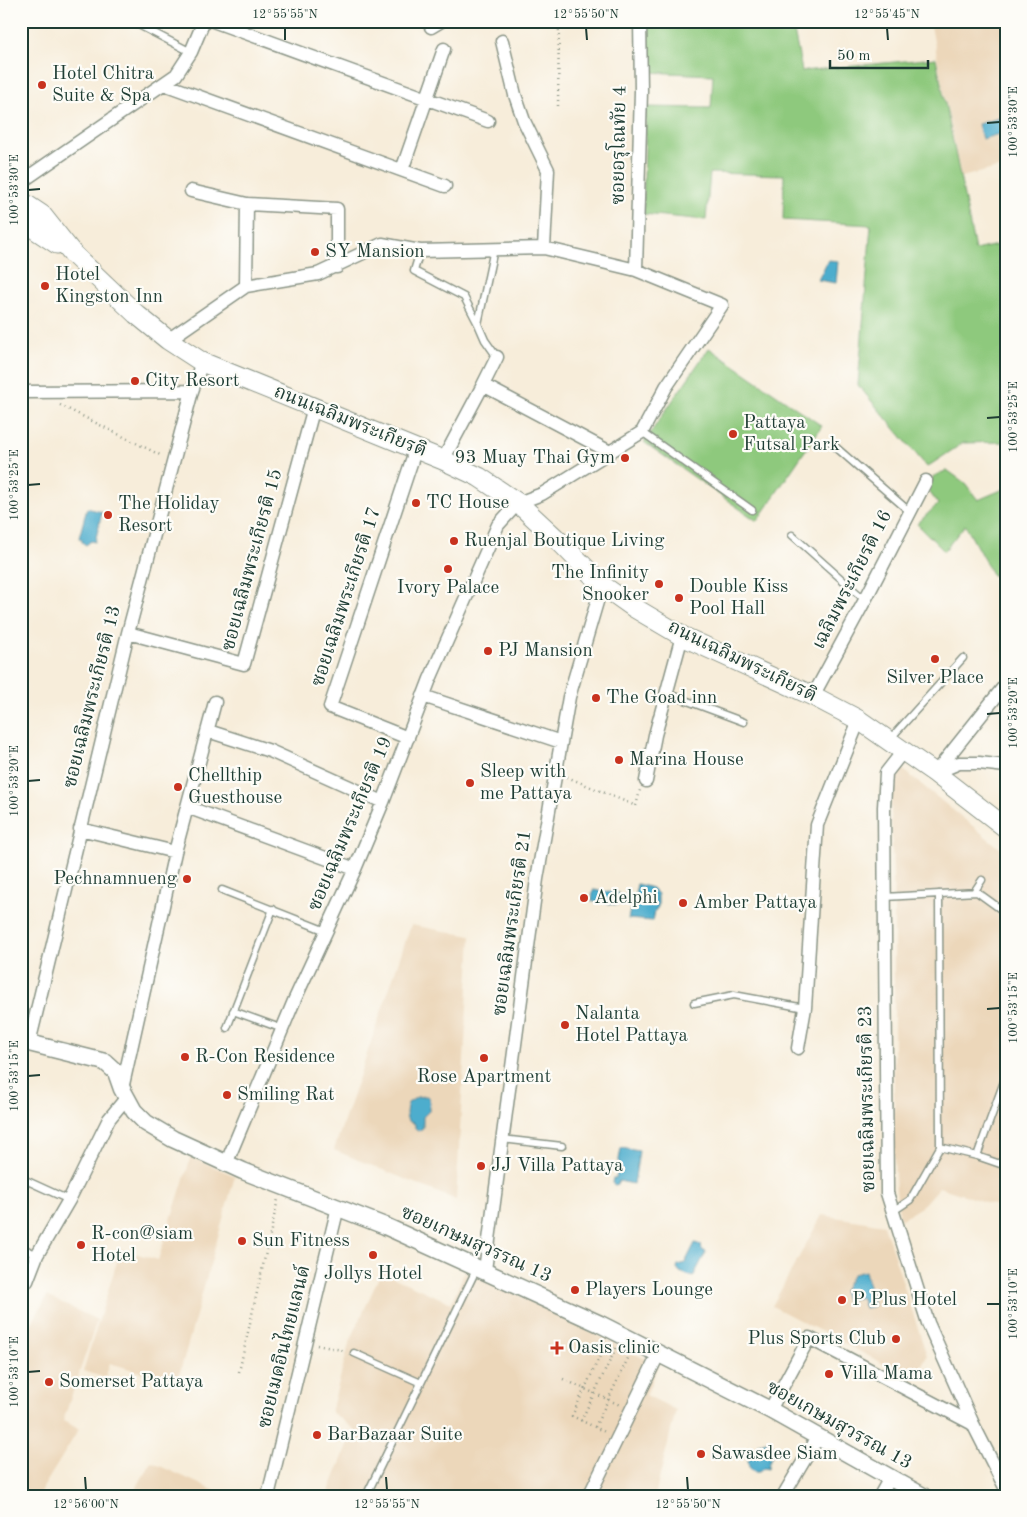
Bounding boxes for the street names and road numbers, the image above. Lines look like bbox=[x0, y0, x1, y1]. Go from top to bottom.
street label: ซอยอรุโณทัย 4 bbox=[602, 85, 632, 205]
street label: ถนนเฉลิมพระเกียรติ bbox=[271, 381, 430, 461]
street label: ซอยเฉลิมพระเกียรติ 15 bbox=[218, 467, 286, 653]
street label: ซอยเฉลิมพระเกียรติ 17 bbox=[307, 504, 385, 689]
street label: เฉลิมพระเกียรติ 16 bbox=[808, 506, 896, 653]
street label: ซอยเฉลิมพระเกียรติ 13 bbox=[59, 603, 125, 790]
street label: ถนนเฉลิมพระเกียรติ bbox=[665, 616, 820, 706]
street label: ซอยเฉลิมพระเกียรติ 19 bbox=[304, 733, 396, 914]
street label: ซอยเฉลิมพระเกียรติ 21 bbox=[489, 829, 535, 1017]
street label: ซอยเฉลิมพระเกียรติ 23 bbox=[855, 1005, 879, 1193]
street label: ซอยเกษมสุวรรณ 13 bbox=[397, 1203, 554, 1288]
street label: ซอยเมดอินไทยแลนด์ bbox=[250, 1262, 314, 1430]
street label: ซอยเกษมสุวรรณ 13 bbox=[763, 1378, 915, 1475]

